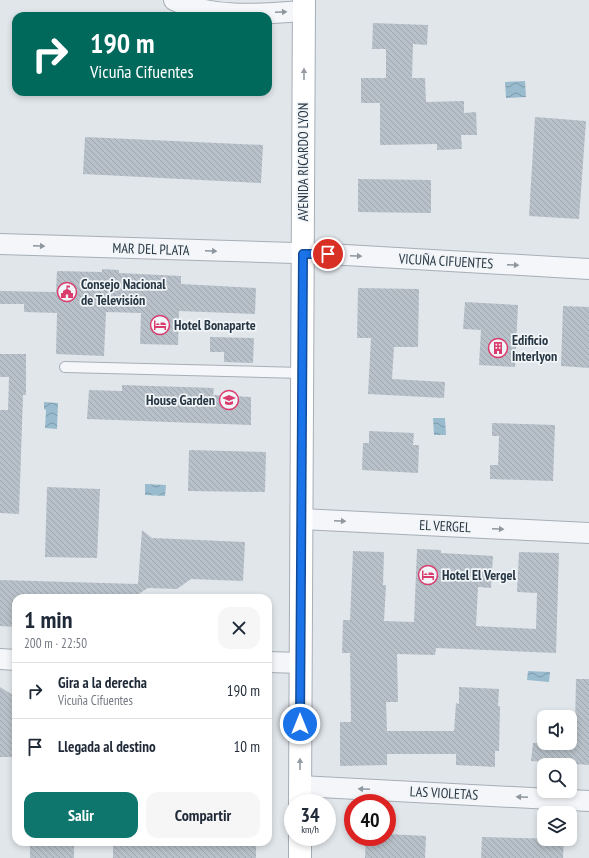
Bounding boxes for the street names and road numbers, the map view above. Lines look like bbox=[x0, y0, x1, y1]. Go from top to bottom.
street label: AVENIDA RICARDO LYON bbox=[294, 103, 312, 221]
street label: MAR DEL PLATA bbox=[112, 239, 190, 259]
street label: VICUÑA CIFUENTES bbox=[397, 249, 494, 272]
street label: EL VERGEL bbox=[419, 516, 471, 536]
street label: LAS VIOLETAS bbox=[409, 782, 479, 804]

